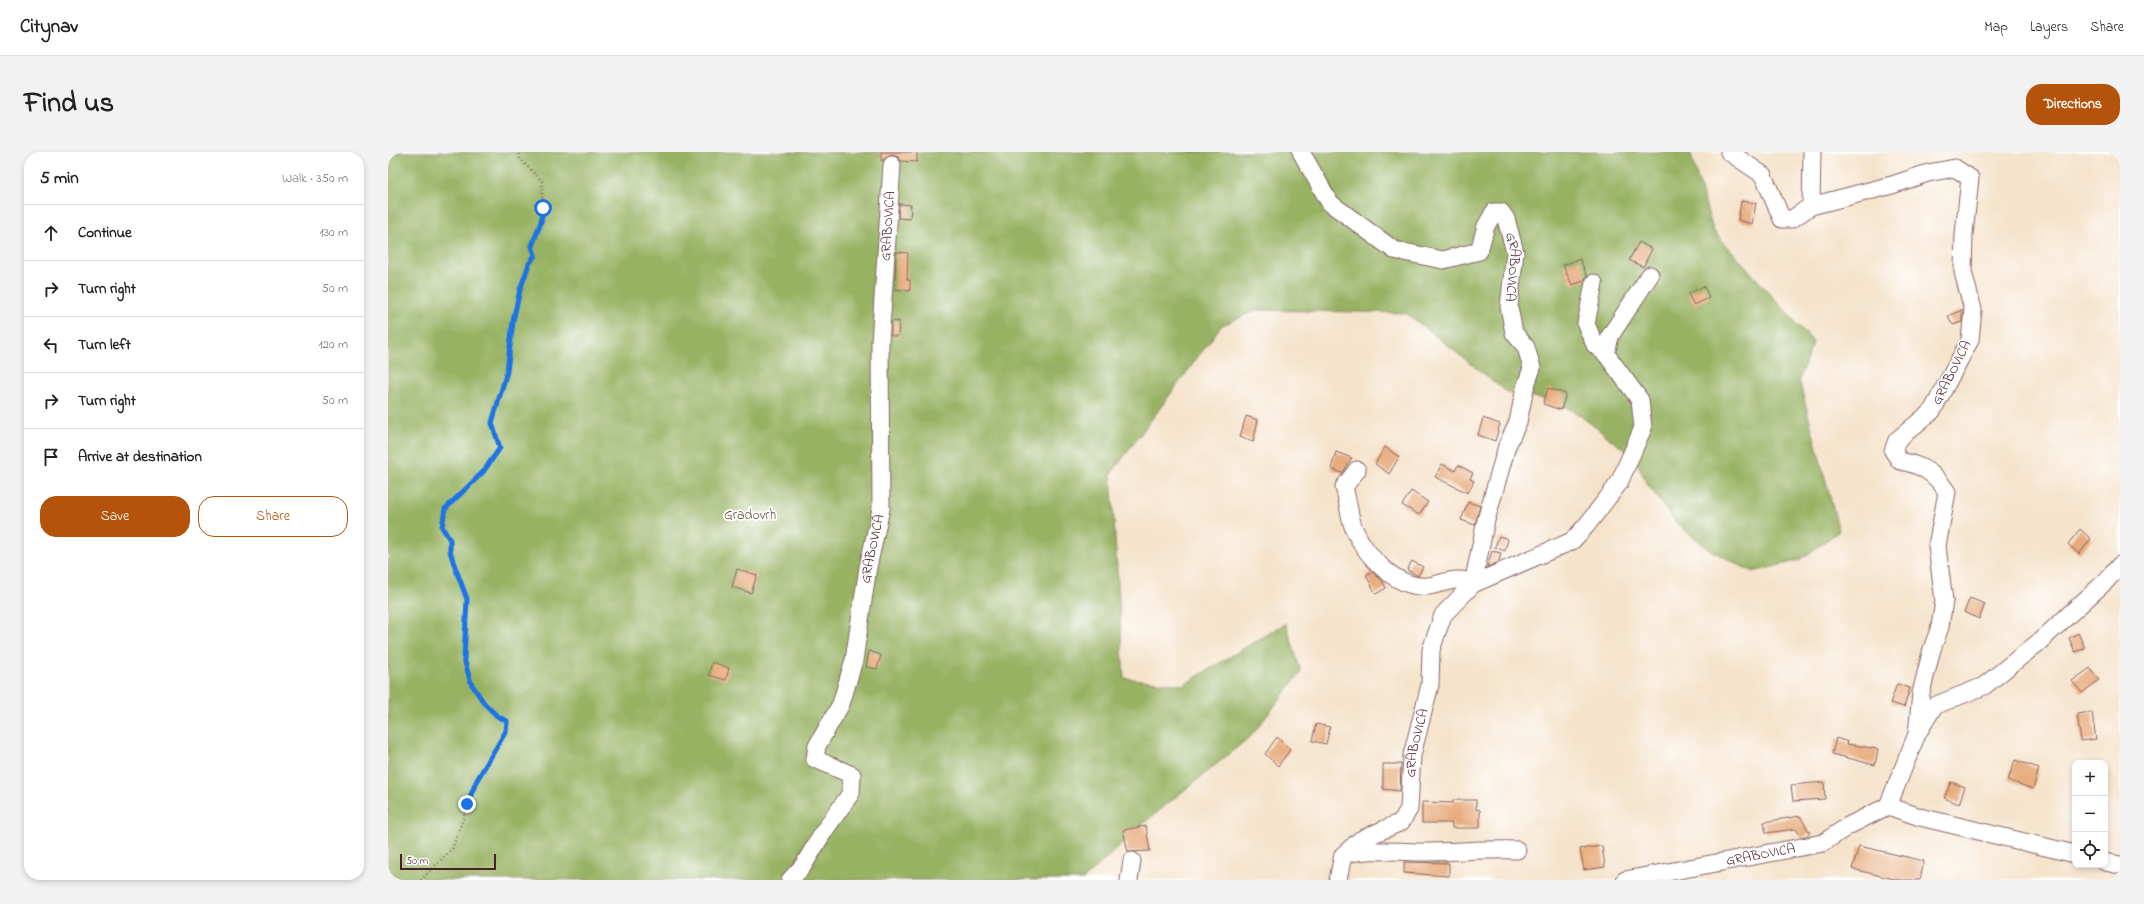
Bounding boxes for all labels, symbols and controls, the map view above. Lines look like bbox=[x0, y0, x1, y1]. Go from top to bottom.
text: Citynav bbox=[20, 14, 78, 41]
text: Map bbox=[1984, 17, 2008, 38]
text: Layers bbox=[2030, 17, 2068, 38]
text: Share bbox=[2090, 17, 2124, 38]
text: Find us bbox=[24, 84, 114, 125]
button: Directions bbox=[2026, 84, 2120, 125]
text: 5 min bbox=[40, 166, 79, 191]
text: Walk · 350 m bbox=[282, 169, 348, 188]
street label: GRABOVICA bbox=[875, 190, 901, 262]
route start bbox=[534, 199, 552, 217]
icon: ahead bbox=[40, 222, 62, 244]
text: Continue bbox=[78, 222, 132, 244]
text: 130 m bbox=[320, 223, 348, 242]
street label: GRABOVICA bbox=[1499, 230, 1526, 303]
icon: right bbox=[40, 278, 62, 300]
text: Turn right bbox=[78, 278, 136, 300]
text: 50 m bbox=[322, 279, 348, 298]
icon: left bbox=[40, 334, 62, 356]
text: Turn left bbox=[78, 334, 131, 356]
text: 120 m bbox=[318, 335, 348, 354]
street label: GRABOVICA bbox=[1927, 337, 1977, 409]
icon: right bbox=[40, 390, 62, 412]
text: Turn right bbox=[78, 390, 136, 412]
text: 50 m bbox=[322, 391, 348, 410]
icon: arrive bbox=[40, 446, 62, 468]
text: Arrive at destination bbox=[78, 446, 202, 468]
button: Save bbox=[40, 496, 190, 537]
button: Share bbox=[198, 496, 348, 537]
park label: Gradovrh bbox=[724, 505, 776, 526]
street label: GRABOVICA bbox=[855, 512, 890, 585]
street label: GRABOVICA bbox=[1400, 706, 1434, 778]
map controls bbox=[2072, 760, 2108, 868]
button: + bbox=[2072, 760, 2108, 796]
route end bbox=[458, 795, 476, 813]
button: − bbox=[2072, 796, 2108, 832]
button: locate bbox=[2072, 832, 2108, 868]
street label: GRABOVICA bbox=[1724, 838, 1797, 871]
scale bar bbox=[400, 852, 496, 871]
text: 50 m bbox=[406, 853, 428, 869]

